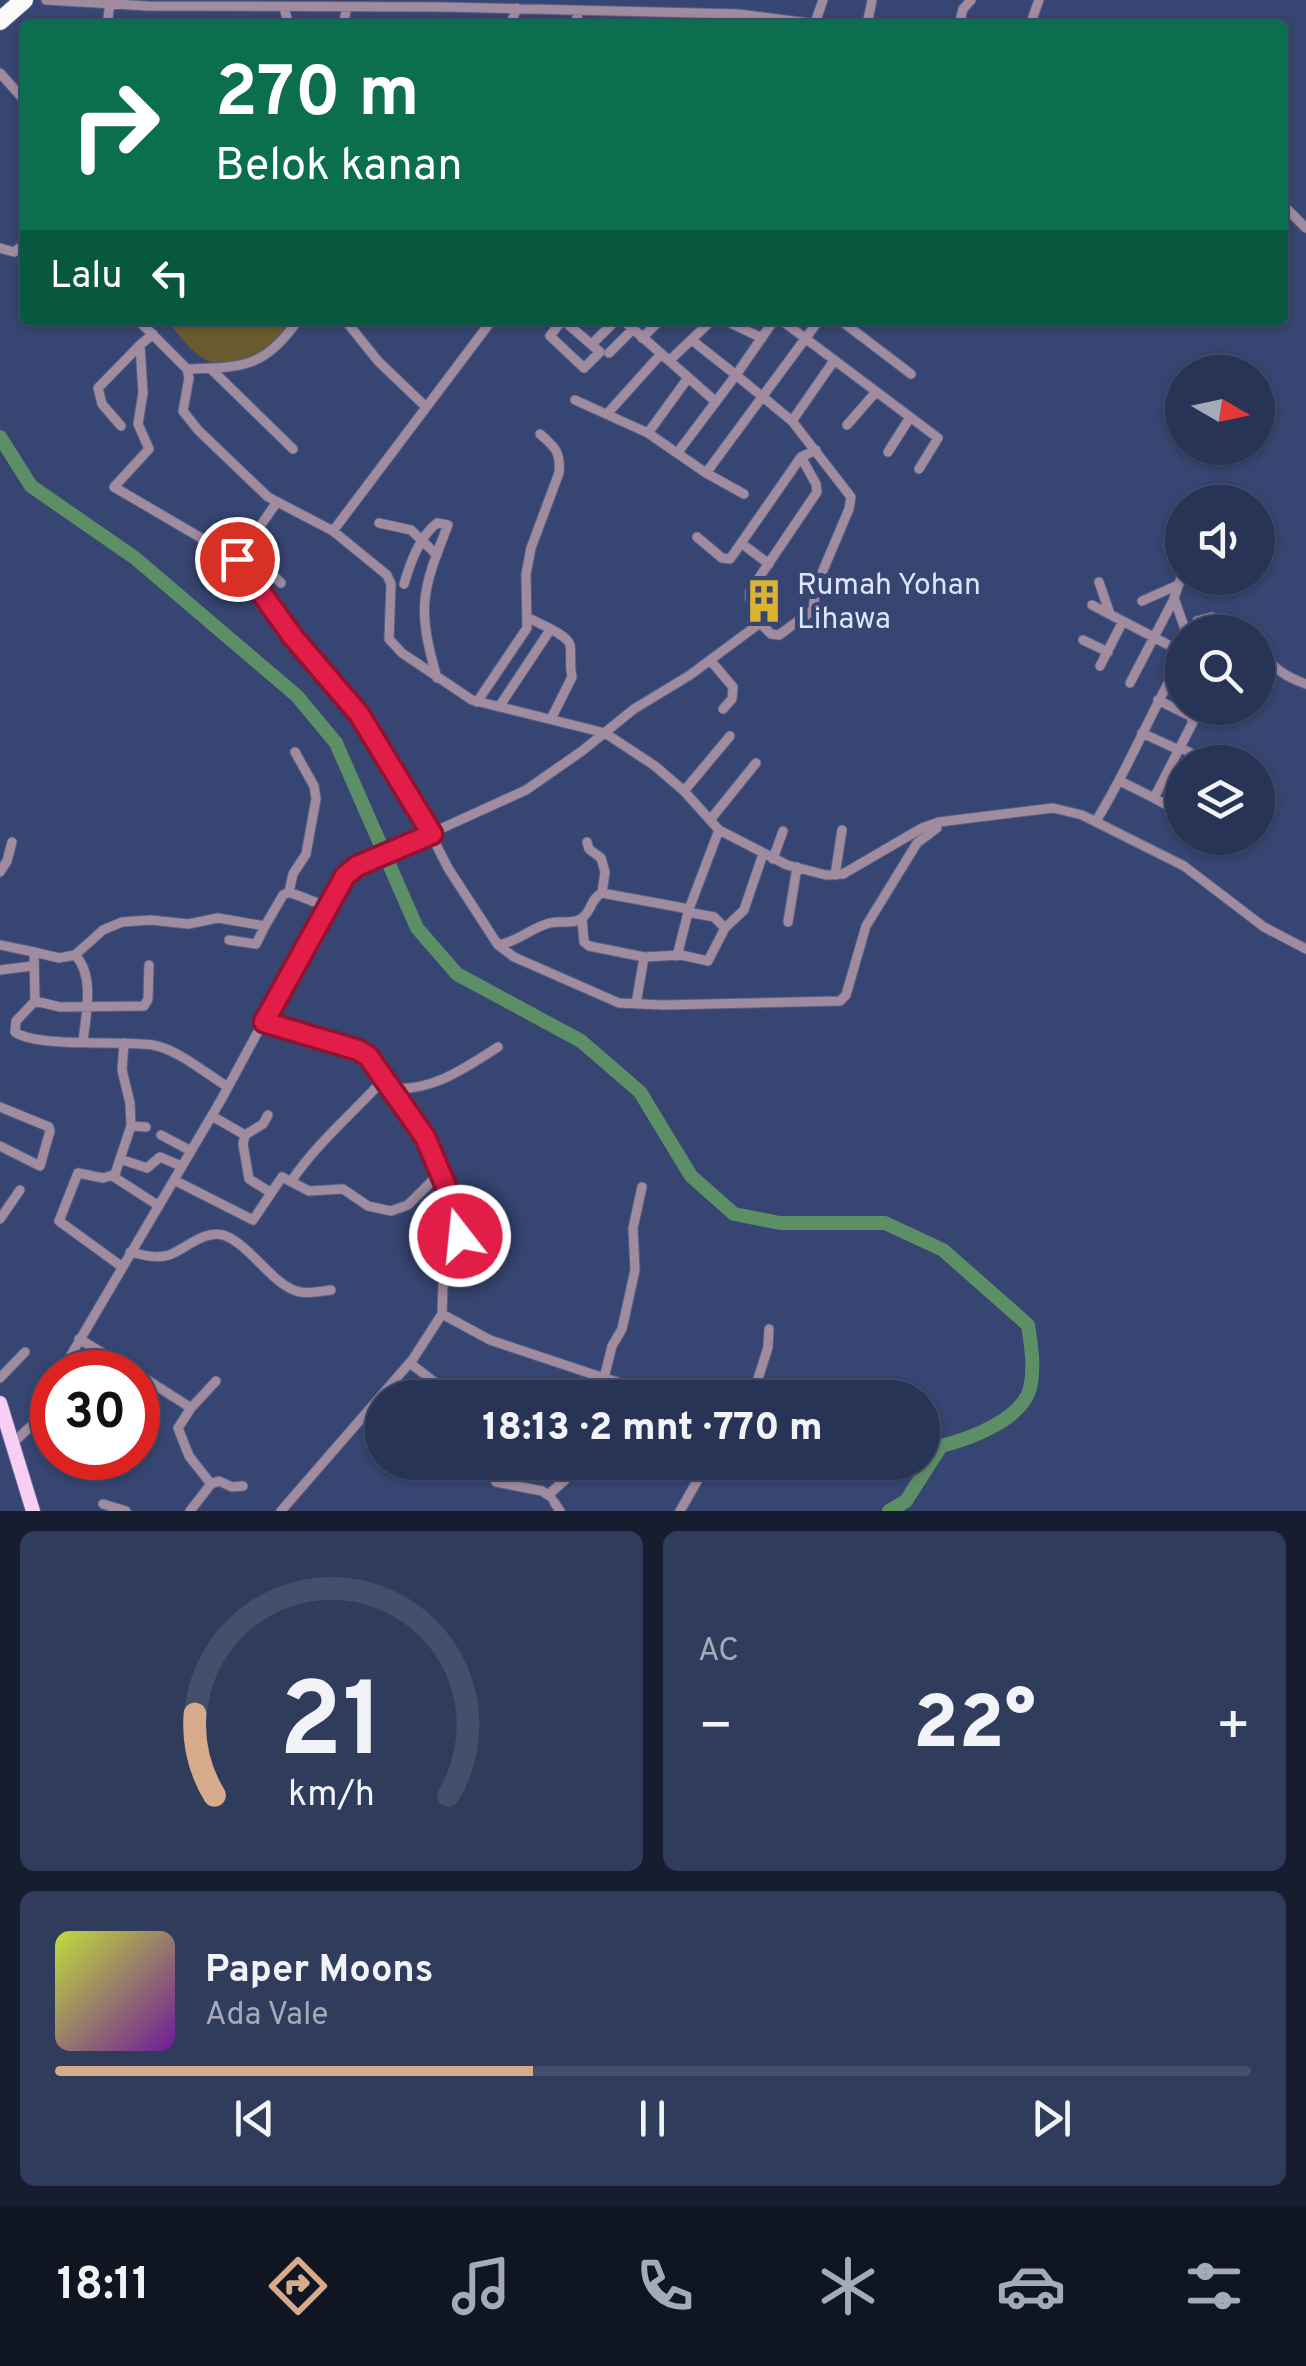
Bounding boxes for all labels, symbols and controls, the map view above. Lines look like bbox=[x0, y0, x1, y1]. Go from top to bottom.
text: 270 m bbox=[215, 52, 420, 141]
icon: right bbox=[50, 60, 180, 190]
text: Belok kanan bbox=[215, 139, 463, 196]
icon: left bbox=[143, 250, 198, 305]
text: Lalu bbox=[50, 253, 123, 302]
north arrow bbox=[1165, 355, 1275, 465]
map controls bbox=[1165, 355, 1275, 855]
button: sound bbox=[1165, 485, 1275, 595]
pin bbox=[195, 517, 280, 602]
icon: arrive bbox=[210, 532, 265, 587]
place label: Rumah Yohan Lihawa bbox=[797, 568, 981, 639]
building icon: Rumah Yohan Lihawa bbox=[740, 577, 788, 625]
button: search bbox=[1165, 615, 1275, 725]
button: layers bbox=[1165, 745, 1275, 855]
position arrow bbox=[408, 1184, 512, 1288]
speed limit sign: 30 bbox=[30, 1350, 160, 1480]
text: 18:13 · 2 mnt · 770 m bbox=[482, 1405, 823, 1454]
text: AC bbox=[698, 1632, 739, 1672]
text: 21 bbox=[279, 1661, 384, 1793]
text: 22° bbox=[913, 1680, 1036, 1775]
text: − bbox=[698, 1694, 733, 1764]
text: + bbox=[1216, 1694, 1251, 1764]
text: km/h bbox=[288, 1773, 375, 1819]
text: Paper Moons bbox=[205, 1947, 434, 1996]
text: Ada Vale bbox=[205, 1996, 329, 2036]
icon: previous bbox=[227, 2091, 282, 2146]
icon: pause bbox=[625, 2091, 680, 2146]
icon: next bbox=[1024, 2091, 1079, 2146]
icon: directions bbox=[263, 2251, 333, 2321]
icon: music bbox=[446, 2251, 516, 2321]
icon: phone bbox=[630, 2251, 700, 2321]
icon: climate bbox=[813, 2251, 883, 2321]
icon: car bbox=[996, 2251, 1066, 2321]
icon: filters bbox=[1179, 2251, 1249, 2321]
text: 18:11 bbox=[57, 2258, 150, 2315]

